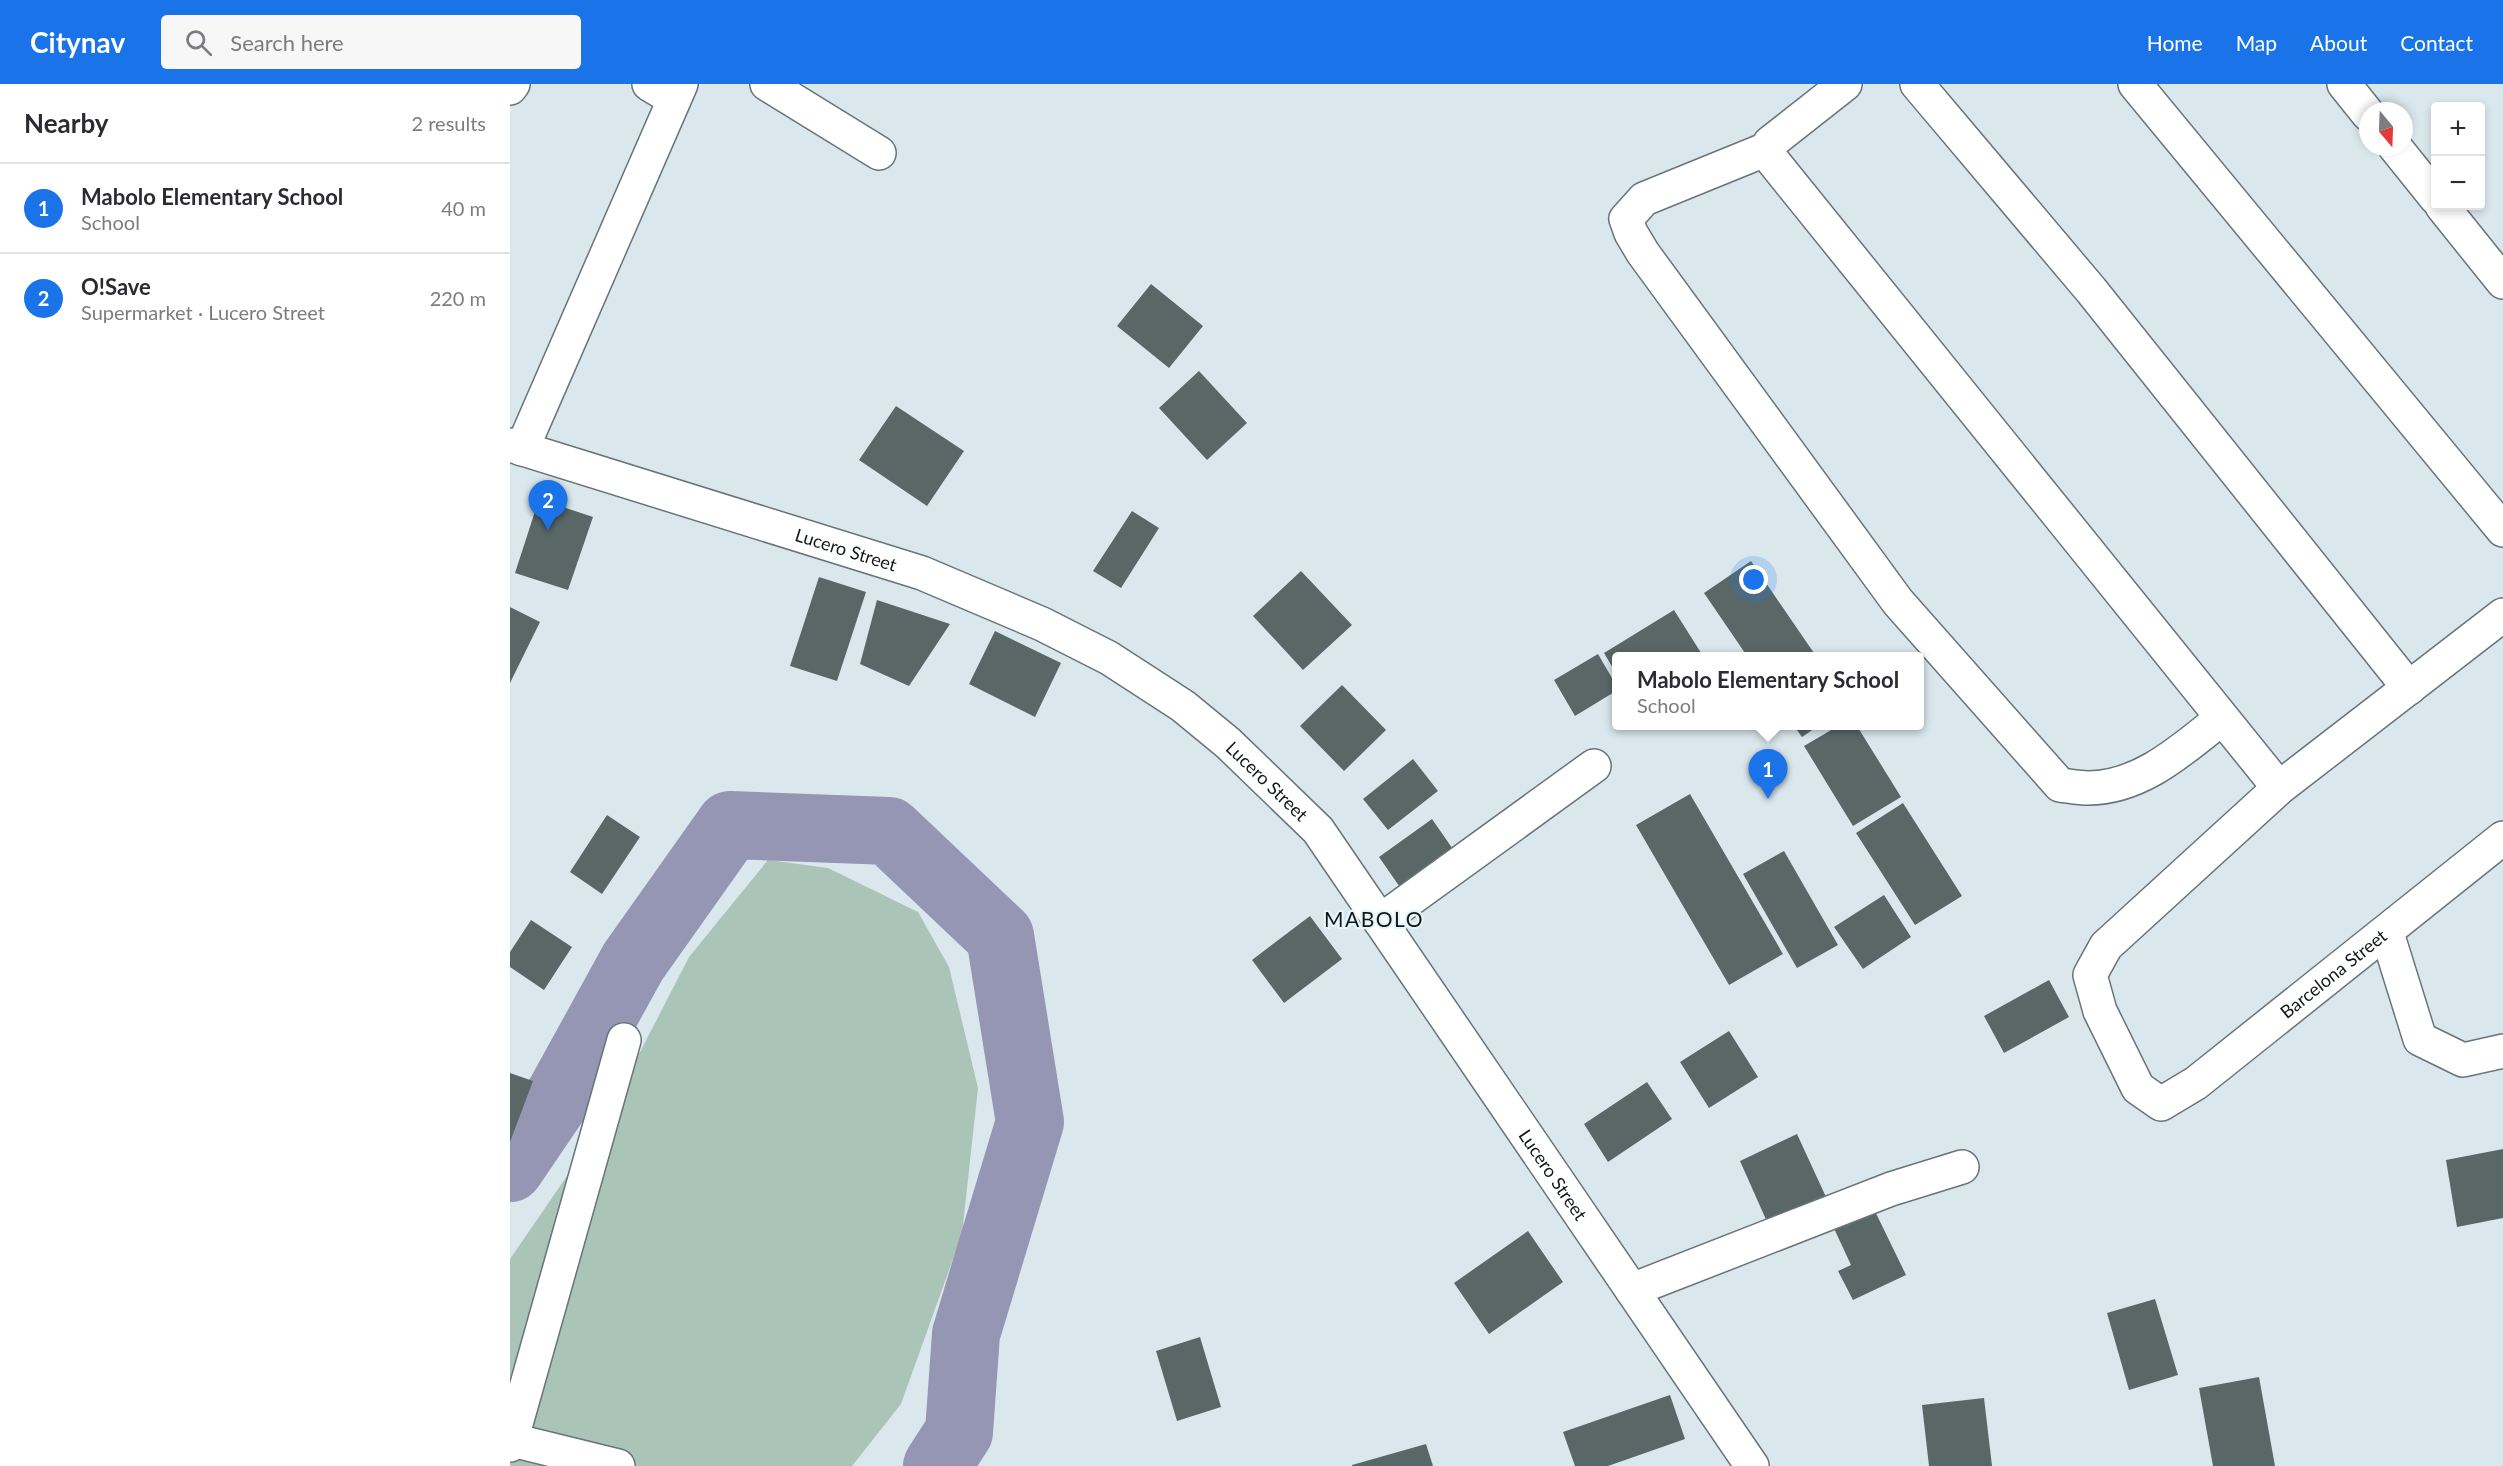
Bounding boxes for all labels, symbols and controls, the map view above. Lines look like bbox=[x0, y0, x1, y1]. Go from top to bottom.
search box bbox=[161, 15, 581, 69]
text: Citynav bbox=[30, 25, 125, 59]
icon: search bbox=[182, 26, 215, 59]
text: Search here bbox=[230, 29, 344, 56]
text: Home bbox=[2147, 30, 2203, 55]
text: Map bbox=[2236, 30, 2277, 55]
text: About bbox=[2310, 30, 2367, 55]
text: Contact bbox=[2400, 30, 2473, 55]
north arrow bbox=[2359, 102, 2413, 156]
map controls bbox=[2431, 102, 2485, 210]
button: + bbox=[2431, 102, 2485, 156]
text: Nearby bbox=[24, 107, 109, 139]
text: 2 results bbox=[411, 111, 486, 135]
button: − bbox=[2431, 156, 2485, 210]
text: Mabolo Elementary School bbox=[81, 183, 343, 210]
text: 1 bbox=[38, 196, 49, 220]
text: 40 m bbox=[441, 196, 486, 220]
text: School bbox=[81, 210, 140, 234]
text: O!Save bbox=[81, 273, 151, 300]
text: 2 bbox=[38, 286, 49, 310]
text: 220 m bbox=[430, 286, 486, 310]
text: Supermarket · Lucero Street bbox=[81, 300, 325, 324]
pin: 2 bbox=[528, 480, 567, 530]
street label: Lucero Street bbox=[793, 523, 900, 576]
your location bbox=[1739, 565, 1768, 594]
popup bbox=[1612, 652, 1924, 730]
text: Mabolo Elementary School bbox=[1637, 666, 1899, 693]
text: School bbox=[1637, 693, 1696, 717]
street label: Lucero Street bbox=[1222, 736, 1313, 826]
pin: 1 bbox=[1748, 750, 1788, 799]
district label: MABOLO bbox=[1324, 906, 1424, 931]
street label: Barcelona Street bbox=[2275, 924, 2391, 1023]
street label: Lucero Street bbox=[1515, 1125, 1592, 1225]

